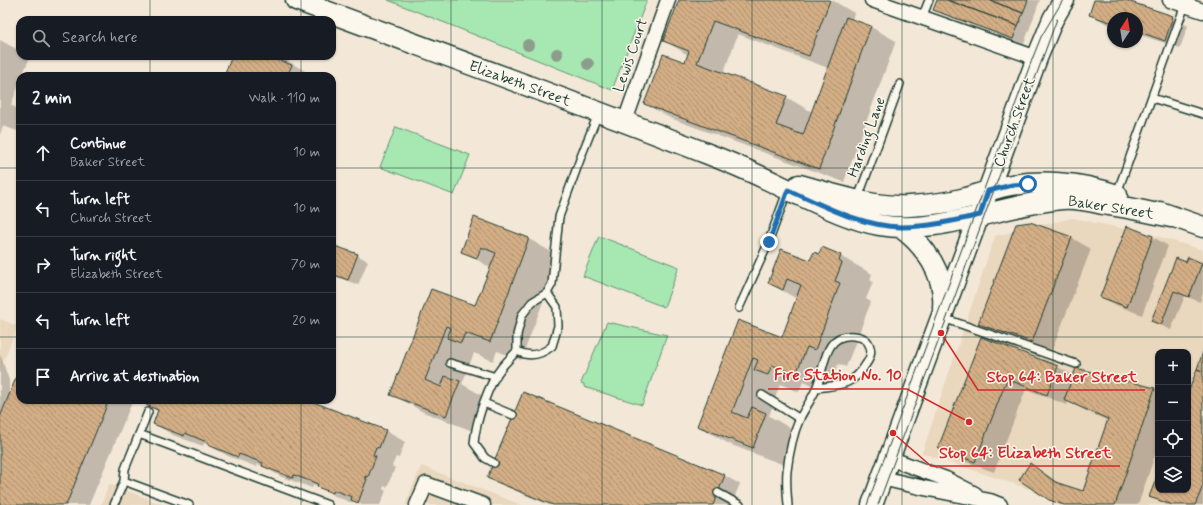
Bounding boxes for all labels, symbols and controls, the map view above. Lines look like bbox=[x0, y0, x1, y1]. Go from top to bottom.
north arrow bbox=[1107, 12, 1143, 48]
search box bbox=[16, 16, 336, 60]
street label: Lewis Court bbox=[609, 16, 653, 95]
icon: search bbox=[30, 27, 52, 49]
text: Search here bbox=[62, 28, 138, 48]
street label: Elizabeth Street bbox=[466, 56, 573, 112]
street label: Church Street bbox=[989, 74, 1041, 170]
text: 2 min bbox=[32, 87, 72, 109]
text: Walk · 110 m bbox=[249, 90, 320, 107]
street label: Harding Lane bbox=[843, 94, 892, 181]
text: Continue bbox=[70, 134, 126, 154]
icon: ahead bbox=[32, 142, 54, 164]
text: 10 m bbox=[293, 144, 320, 161]
text: Baker Street bbox=[70, 154, 145, 171]
route start bbox=[1019, 175, 1037, 193]
text: Turn left bbox=[70, 190, 130, 210]
street label: Baker Street bbox=[1067, 191, 1155, 225]
icon: left bbox=[32, 198, 54, 220]
text: 10 m bbox=[293, 200, 320, 217]
text: Church Street bbox=[70, 210, 152, 227]
route end bbox=[760, 233, 778, 251]
text: Turn right bbox=[70, 246, 137, 266]
icon: right bbox=[32, 254, 54, 276]
text: 70 m bbox=[291, 256, 320, 273]
text: Elizabeth Street bbox=[70, 266, 163, 283]
icon: left bbox=[32, 310, 54, 332]
text: Turn left bbox=[70, 311, 130, 331]
text: 20 m bbox=[292, 312, 320, 329]
map controls bbox=[1155, 349, 1191, 493]
button: + bbox=[1155, 349, 1191, 385]
callout: Fire Station No. 10 bbox=[768, 361, 907, 389]
callout: Stop 64: Baker Street bbox=[978, 362, 1145, 390]
text: Fire Station No. 10 bbox=[774, 365, 902, 386]
icon: arrive bbox=[32, 366, 54, 388]
text: Arrive at destination bbox=[70, 367, 199, 387]
text: Stop 64: Baker Street bbox=[987, 367, 1138, 388]
button: − bbox=[1155, 385, 1191, 421]
button: locate bbox=[1155, 421, 1191, 457]
callout: Stop 64: Elizabeth Street bbox=[931, 438, 1120, 466]
text: Stop 64: Elizabeth Street bbox=[939, 443, 1112, 464]
button: layers bbox=[1155, 457, 1191, 493]

